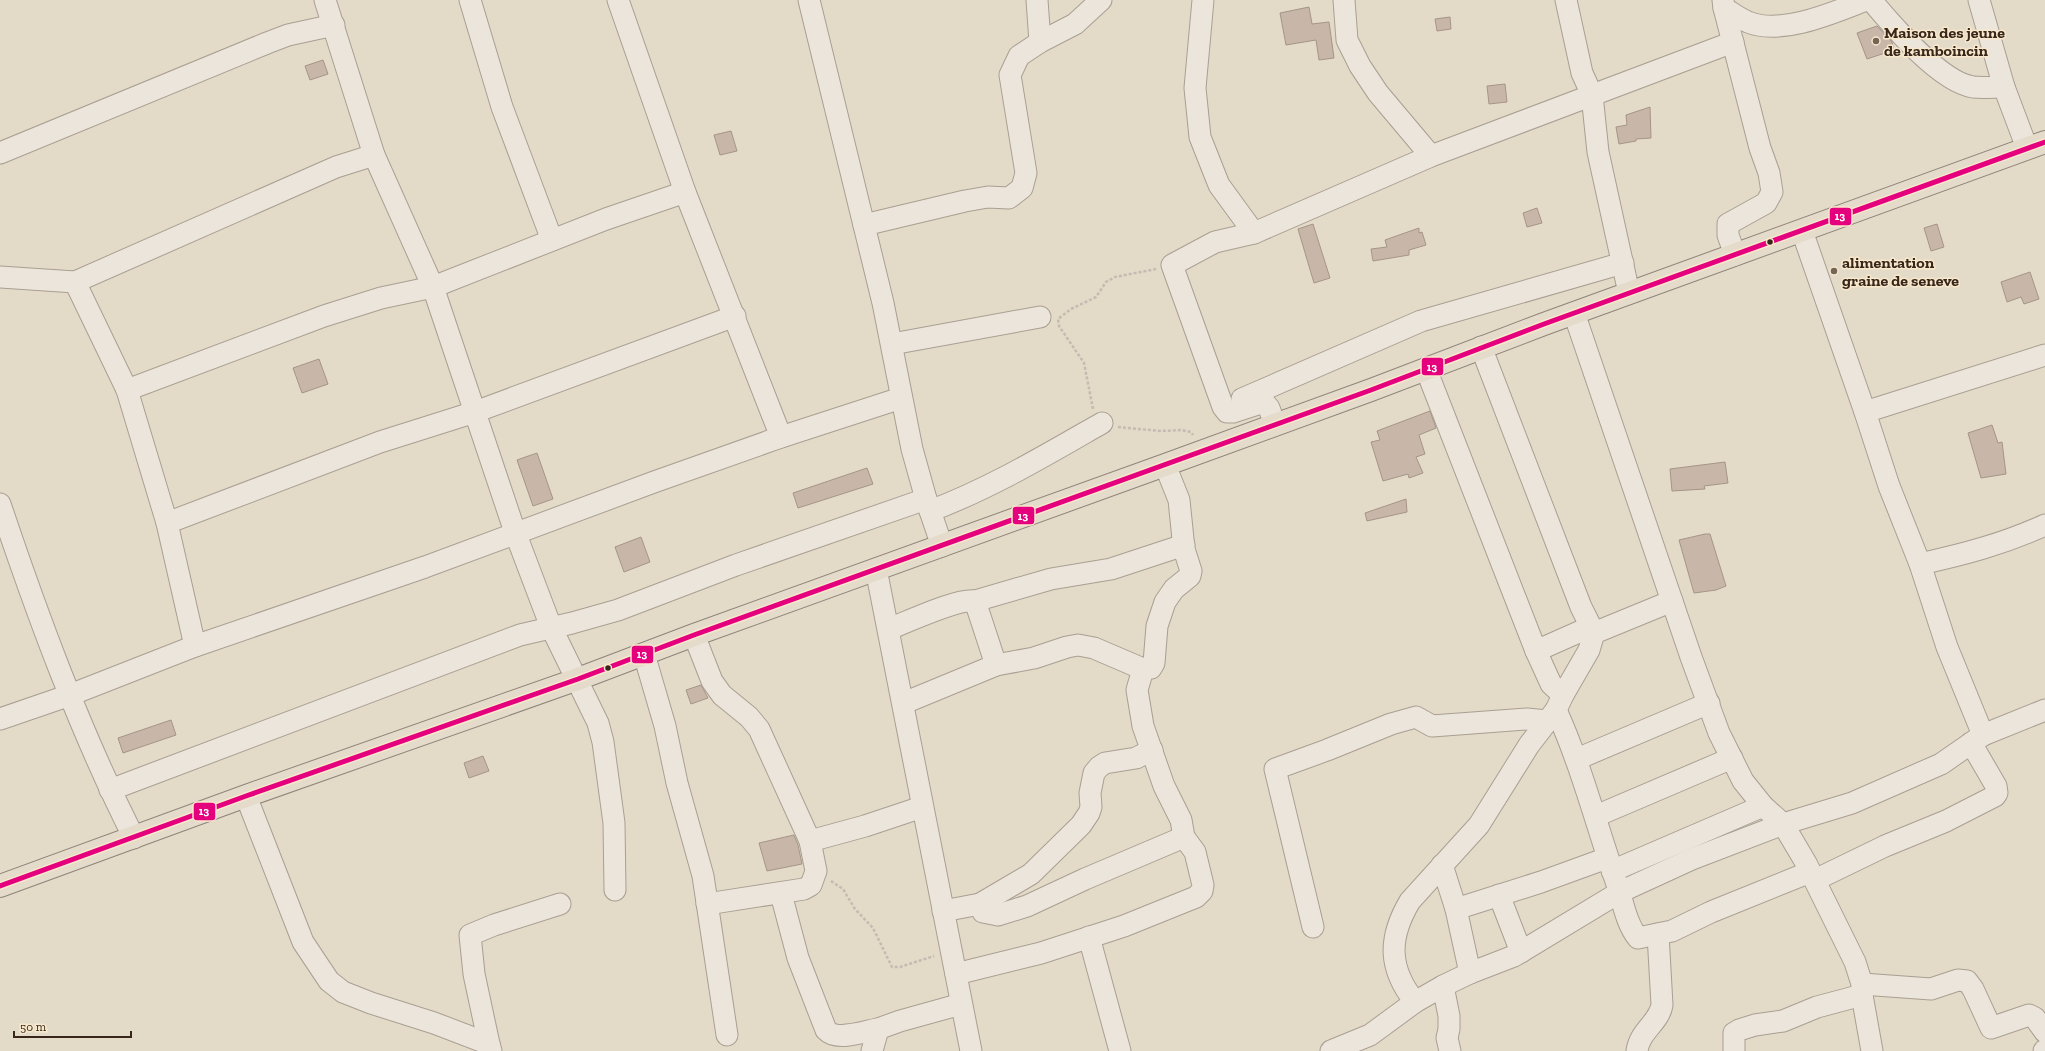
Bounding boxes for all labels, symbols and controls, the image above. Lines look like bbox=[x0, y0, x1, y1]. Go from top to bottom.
place label: Maison des jeune de kamboincin bbox=[1884, 23, 2005, 60]
marker: Maison des jeune de kamboincin bbox=[1871, 36, 1881, 46]
line badge: 13 bbox=[1829, 207, 1852, 226]
text: 13 bbox=[1835, 210, 1845, 223]
unlabelled marker bbox=[1765, 237, 1775, 247]
place label: alimentation graine de seneve bbox=[1842, 253, 1959, 290]
marker: alimentation graine de seneve bbox=[1829, 266, 1839, 276]
line badge: 13 bbox=[1421, 357, 1444, 376]
text: 13 bbox=[1427, 361, 1437, 374]
line badge: 13 bbox=[1012, 506, 1035, 525]
text: 13 bbox=[1018, 510, 1028, 523]
line badge: 13 bbox=[631, 645, 654, 664]
text: 13 bbox=[637, 648, 647, 661]
unlabelled marker bbox=[603, 663, 613, 673]
line badge: 13 bbox=[193, 802, 216, 821]
text: 13 bbox=[199, 805, 209, 818]
scale bar bbox=[14, 1013, 131, 1039]
text: 50 m bbox=[20, 1020, 47, 1034]

